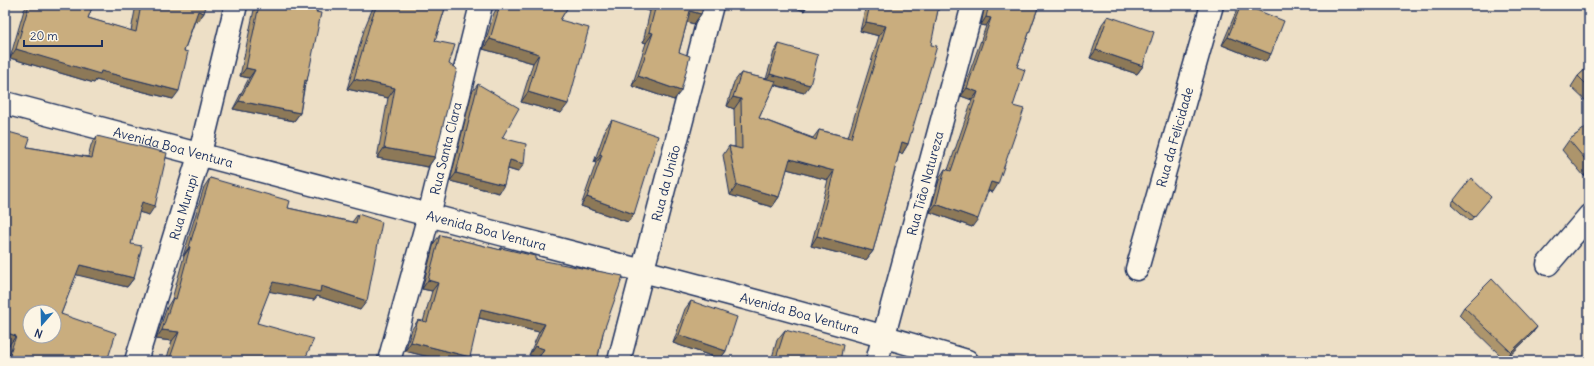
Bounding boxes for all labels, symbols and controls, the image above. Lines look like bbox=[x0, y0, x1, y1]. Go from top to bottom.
scale bar bbox=[24, 22, 102, 48]
text: 20 m bbox=[30, 28, 58, 43]
street label: Rua da Felicidade bbox=[1153, 85, 1197, 189]
street label: Rua Santa Clara bbox=[426, 100, 466, 197]
street label: Avenida Boa Ventura bbox=[111, 123, 235, 171]
street label: Rua Tião Natureza bbox=[903, 129, 948, 238]
street label: Rua da União bbox=[648, 143, 684, 223]
street label: Rua Murupi bbox=[166, 172, 202, 242]
street label: Avenida Boa Ventura bbox=[425, 207, 548, 254]
street label: Avenida Boa Ventura bbox=[738, 289, 861, 338]
north arrow bbox=[22, 304, 62, 344]
text: N bbox=[33, 326, 45, 341]

